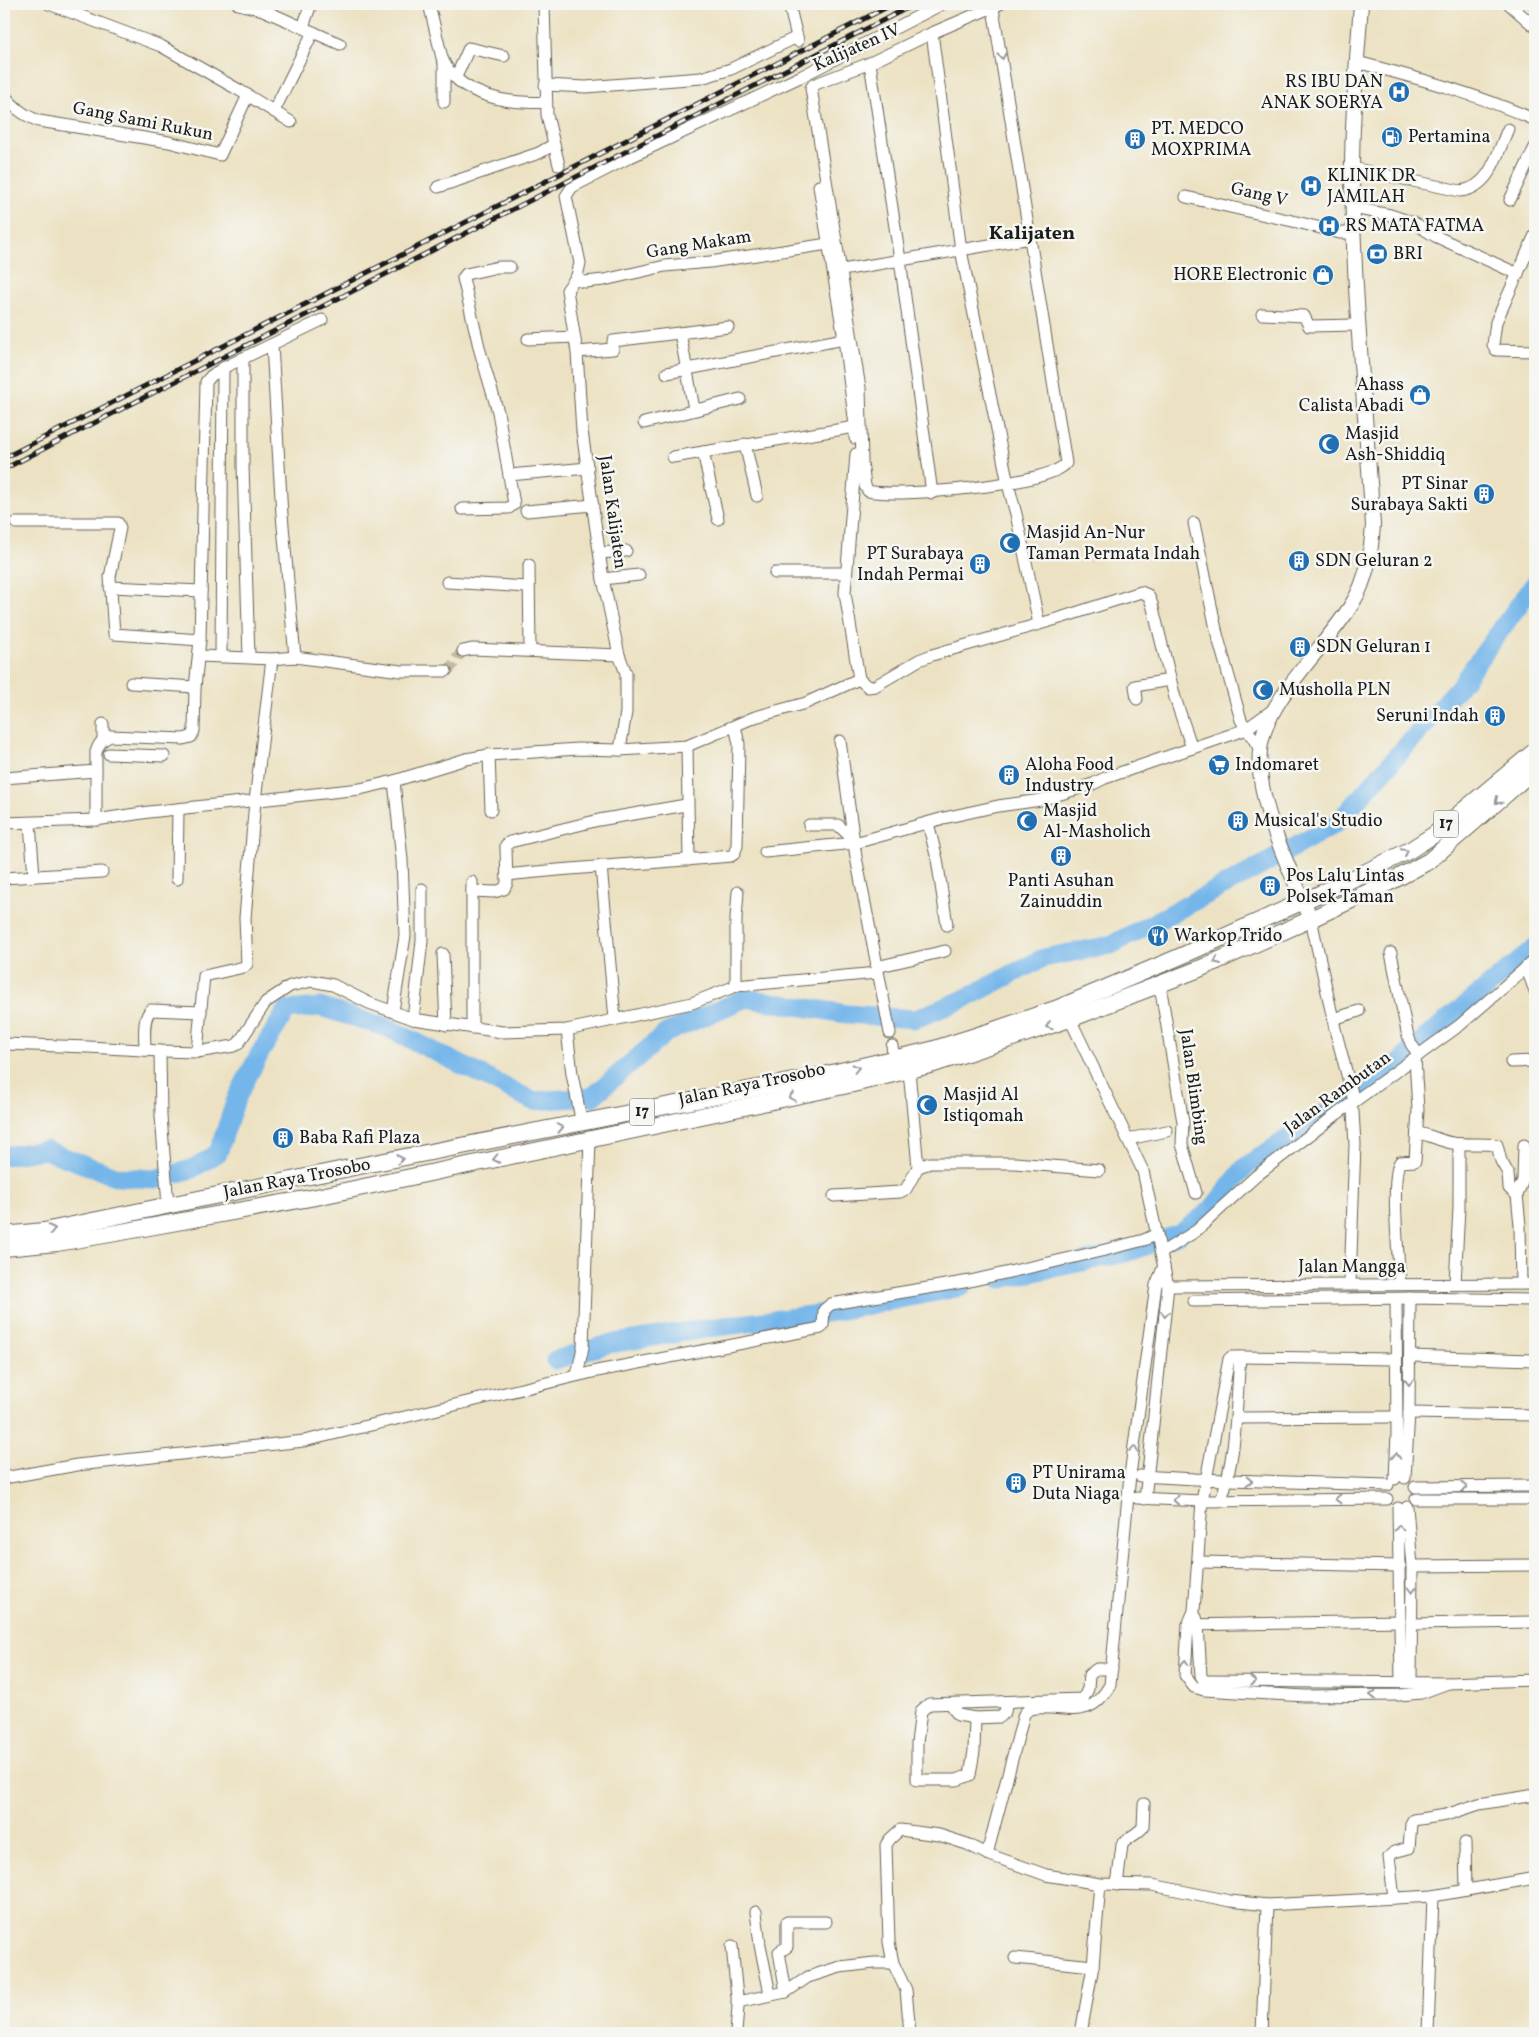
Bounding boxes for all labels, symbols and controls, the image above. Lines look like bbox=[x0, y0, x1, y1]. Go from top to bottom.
street label: Kalijaten IV bbox=[809, 18, 905, 78]
one-way arrow bbox=[996, 51, 1006, 60]
place label: RS IBU DAN ANAK SOERYA bbox=[1261, 70, 1383, 116]
hospital icon: RS IBU DAN ANAK SOERYA bbox=[1387, 80, 1411, 104]
street label: Gang Sami Rukun bbox=[71, 96, 216, 148]
place label: PT. MEDCO MOXPRIMA bbox=[1151, 117, 1252, 163]
fuel station icon: Pertamina bbox=[1380, 125, 1404, 149]
place label: Pertamina bbox=[1408, 125, 1491, 150]
building icon: PT. MEDCO MOXPRIMA bbox=[1123, 127, 1147, 151]
place label: KLINIK DR JAMILAH bbox=[1327, 164, 1417, 210]
hospital icon: KLINIK DR JAMILAH bbox=[1299, 174, 1323, 198]
street label: Gang V bbox=[1228, 176, 1290, 214]
hospital icon: RS MATA FATMA bbox=[1317, 214, 1341, 238]
place label: RS MATA FATMA bbox=[1345, 214, 1485, 239]
district label: Kalijaten bbox=[989, 220, 1075, 248]
street label: Gang Makam bbox=[645, 224, 753, 266]
bank icon: BRI bbox=[1365, 242, 1389, 266]
place label: BRI bbox=[1393, 242, 1423, 267]
place label: HORE Electronic bbox=[1173, 263, 1307, 288]
shop icon: HORE Electronic bbox=[1311, 263, 1335, 287]
place label: Ahass Calista Abadi bbox=[1299, 373, 1404, 419]
shop icon: Ahass Calista Abadi bbox=[1408, 383, 1432, 407]
place label: Masjid Ash-Shiddiq bbox=[1345, 422, 1445, 468]
mosque icon: Masjid Ash-Shiddiq bbox=[1317, 432, 1341, 456]
street label: Jalan Kalijaten bbox=[592, 454, 632, 571]
place label: PT Sinar Surabaya Sakti bbox=[1350, 472, 1468, 518]
building icon: PT Sinar Surabaya Sakti bbox=[1472, 482, 1496, 506]
place label: Masjid An-Nur Taman Permata Indah bbox=[1026, 521, 1201, 567]
mosque icon: Masjid An-Nur Taman Permata Indah bbox=[998, 531, 1022, 555]
place label: PT Surabaya Indah Permai bbox=[857, 542, 964, 588]
building icon: SDN Geluran 2 bbox=[1287, 549, 1311, 573]
place label: SDN Geluran 2 bbox=[1315, 549, 1433, 574]
building icon: PT Surabaya Indah Permai bbox=[968, 552, 992, 576]
building icon: SDN Geluran 1 bbox=[1288, 635, 1312, 659]
place label: SDN Geluran 1 bbox=[1316, 635, 1431, 660]
mosque icon: Musholla PLN bbox=[1251, 678, 1275, 702]
place label: Musholla PLN bbox=[1279, 678, 1391, 703]
place label: Seruni Indah bbox=[1376, 704, 1479, 729]
building icon: Seruni Indah bbox=[1483, 704, 1507, 728]
place label: Aloha Food Industry bbox=[1025, 753, 1114, 799]
supermarket icon: Indomaret bbox=[1207, 753, 1231, 777]
place label: Indomaret bbox=[1235, 753, 1319, 778]
building icon: Aloha Food Industry bbox=[997, 763, 1021, 787]
one-way arrow bbox=[1494, 795, 1503, 804]
place label: Masjid Al-Masholich bbox=[1043, 799, 1151, 845]
mosque icon: Masjid Al-Masholich bbox=[1015, 809, 1039, 833]
building icon: Musical's Studio bbox=[1226, 809, 1250, 833]
place label: Musical's Studio bbox=[1254, 809, 1382, 834]
road number: 17 bbox=[1434, 811, 1458, 838]
building icon: Panti Asuhan Zainuddin bbox=[1049, 844, 1073, 868]
one-way arrow bbox=[1400, 848, 1409, 858]
place label: Pos Lalu Lintas Polsek Taman bbox=[1286, 864, 1404, 910]
place label: Panti Asuhan Zainuddin bbox=[1008, 869, 1114, 915]
building icon: Pos Lalu Lintas Polsek Taman bbox=[1258, 874, 1282, 898]
restaurant icon: Warkop Trido bbox=[1146, 924, 1170, 948]
place label: Warkop Trido bbox=[1174, 924, 1282, 949]
one-way arrow bbox=[1213, 955, 1222, 965]
one-way arrow bbox=[1046, 1020, 1054, 1030]
street label: Jalan Blimbing bbox=[1172, 1027, 1214, 1147]
street label: Jalan Rambutan bbox=[1279, 1045, 1397, 1140]
street label: Jalan Raya Trosobo bbox=[676, 1057, 828, 1113]
one-way arrow bbox=[852, 1063, 860, 1074]
place label: Masjid Al Istiqomah bbox=[943, 1083, 1024, 1129]
one-way arrow bbox=[787, 1091, 796, 1102]
mosque icon: Masjid Al Istiqomah bbox=[915, 1093, 939, 1117]
road number: 17 bbox=[630, 1098, 654, 1126]
one-way arrow bbox=[555, 1124, 564, 1134]
building icon: Baba Rafi Plaza bbox=[271, 1126, 295, 1150]
place label: Baba Rafi Plaza bbox=[299, 1126, 421, 1151]
street label: Jalan Raya Trosobo bbox=[221, 1152, 373, 1206]
one-way arrow bbox=[491, 1153, 500, 1164]
one-way arrow bbox=[396, 1154, 404, 1164]
one-way arrow bbox=[48, 1224, 57, 1235]
street label: Jalan Mangga bbox=[1298, 1255, 1406, 1280]
one-way arrow bbox=[1160, 1311, 1171, 1319]
one-way arrow bbox=[1404, 1378, 1414, 1386]
one-way arrow bbox=[1128, 1445, 1138, 1454]
one-way arrow bbox=[1391, 1452, 1402, 1460]
place label: PT Unirama Duta Niaga bbox=[1032, 1461, 1126, 1507]
building icon: PT Unirama Duta Niaga bbox=[1004, 1471, 1028, 1495]
one-way arrow bbox=[1245, 1475, 1253, 1486]
one-way arrow bbox=[1460, 1482, 1468, 1492]
one-way arrow bbox=[1172, 1494, 1180, 1505]
one-way arrow bbox=[1334, 1494, 1342, 1504]
one-way arrow bbox=[1393, 1524, 1404, 1532]
one-way arrow bbox=[1407, 1587, 1417, 1595]
one-way arrow bbox=[1180, 1659, 1191, 1667]
one-way arrow bbox=[1249, 1676, 1257, 1686]
one-way arrow bbox=[1368, 1690, 1376, 1700]

